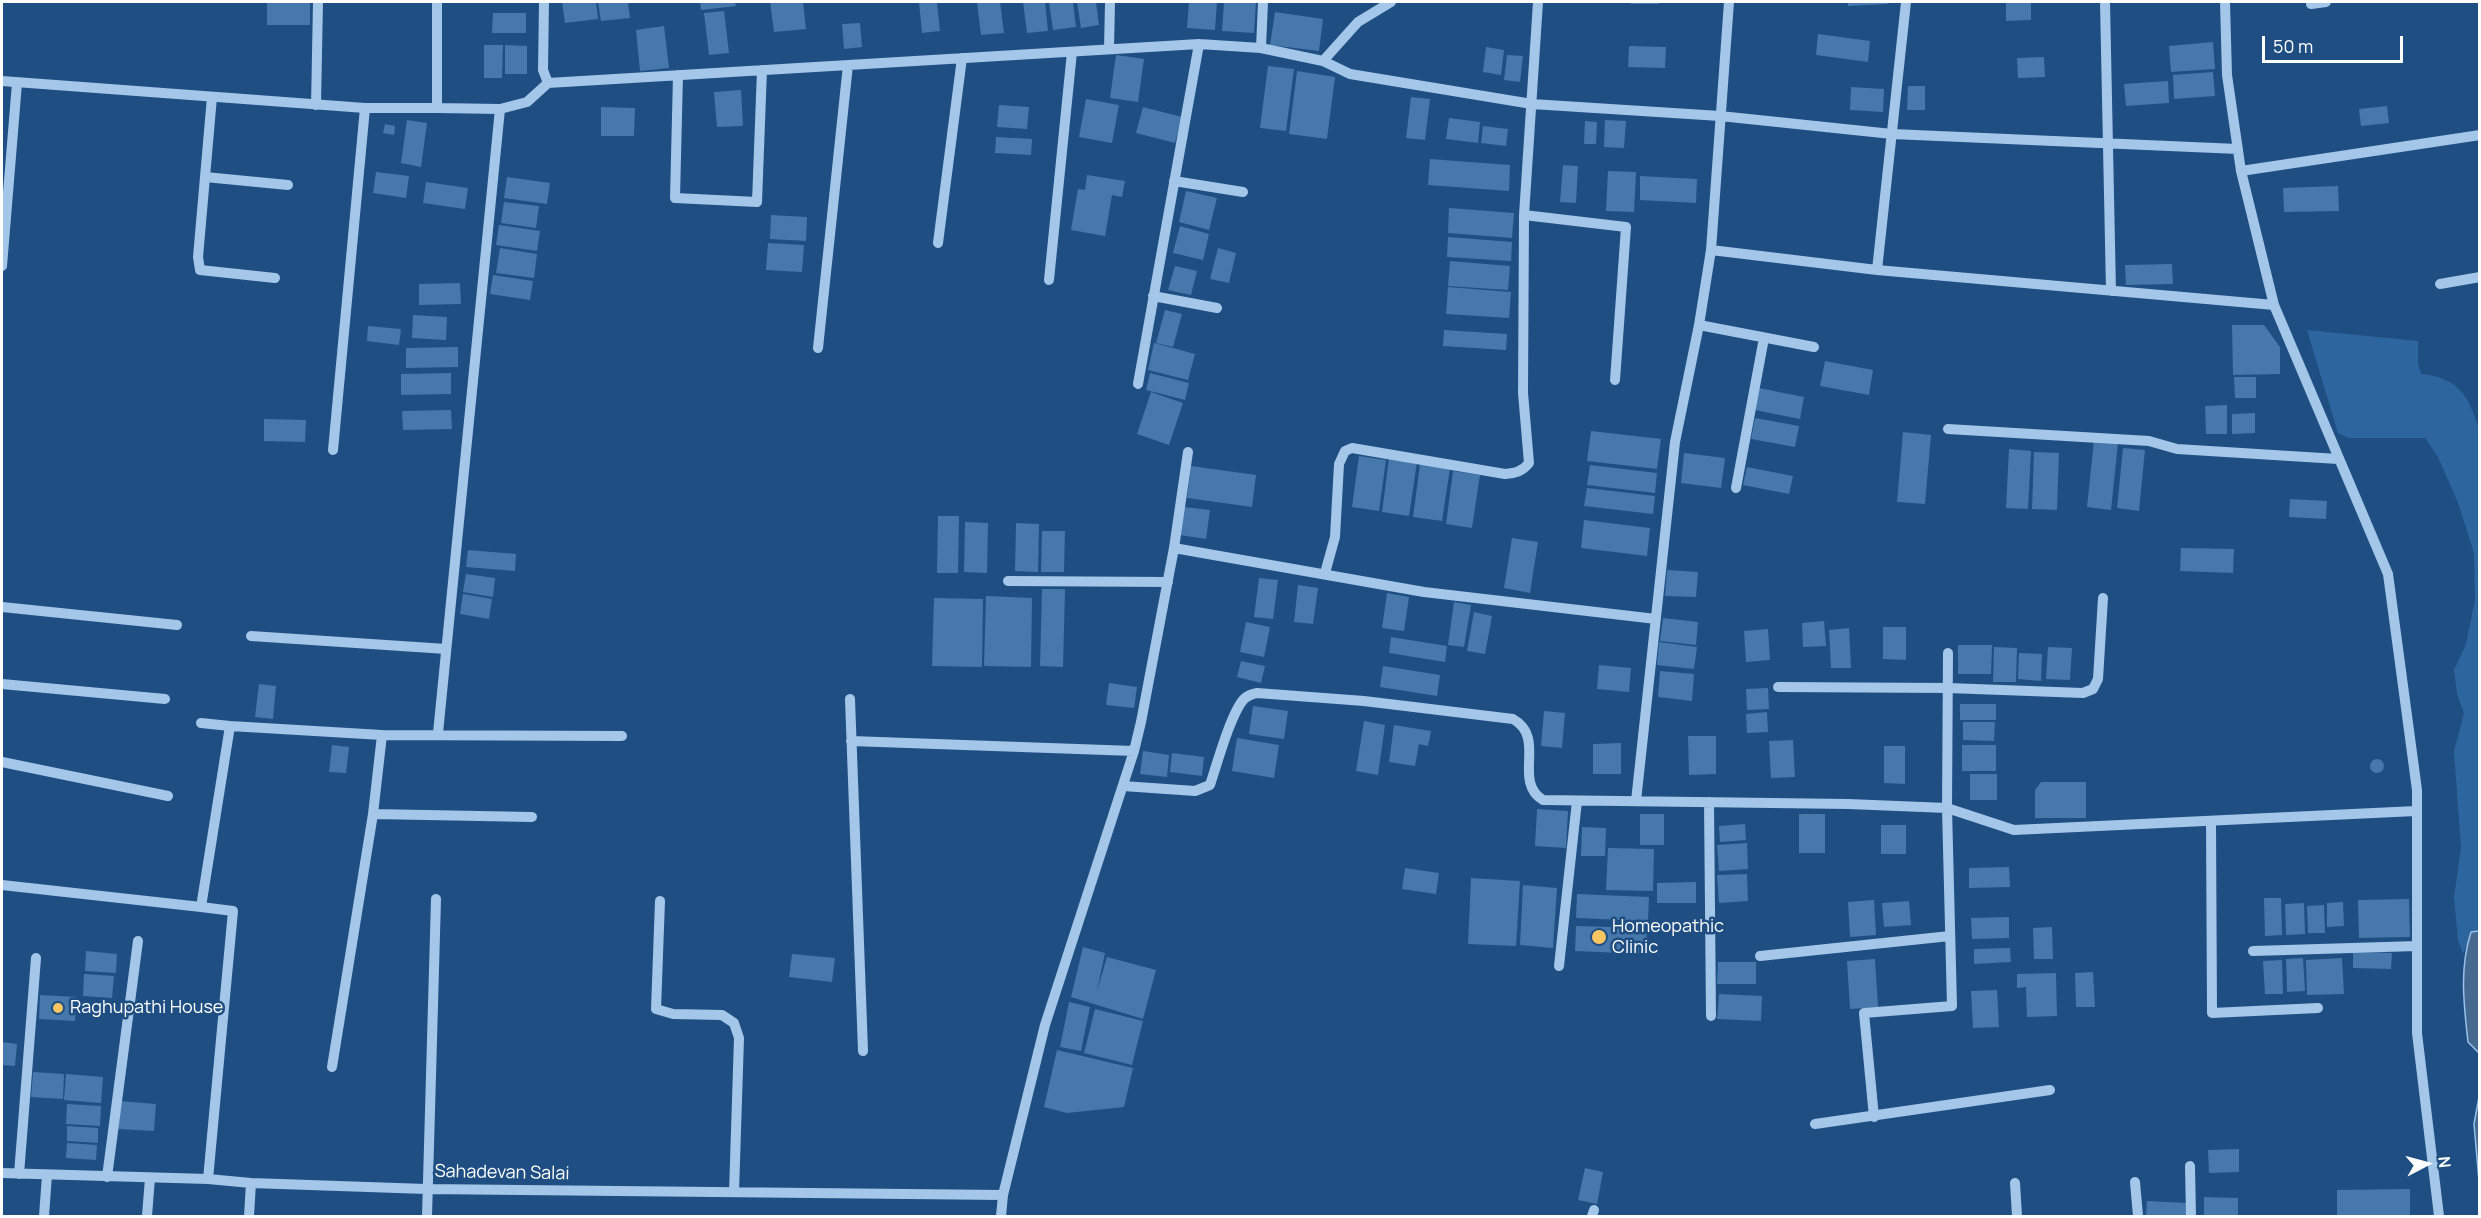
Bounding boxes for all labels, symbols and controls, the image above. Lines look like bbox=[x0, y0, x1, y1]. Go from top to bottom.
scale bar bbox=[2265, 24, 2406, 62]
text: 50 m bbox=[2273, 34, 2313, 58]
place label: Homeopathic Clinic bbox=[1612, 916, 1724, 958]
marker: Homeopathic Clinic bbox=[1590, 928, 1608, 946]
place label: Raghupathi House bbox=[70, 997, 223, 1019]
marker: Raghupathi House bbox=[51, 1001, 65, 1015]
north arrow bbox=[2397, 1134, 2457, 1194]
text: N bbox=[2433, 1155, 2456, 1169]
street label: Sahadevan Salai bbox=[434, 1161, 570, 1185]

